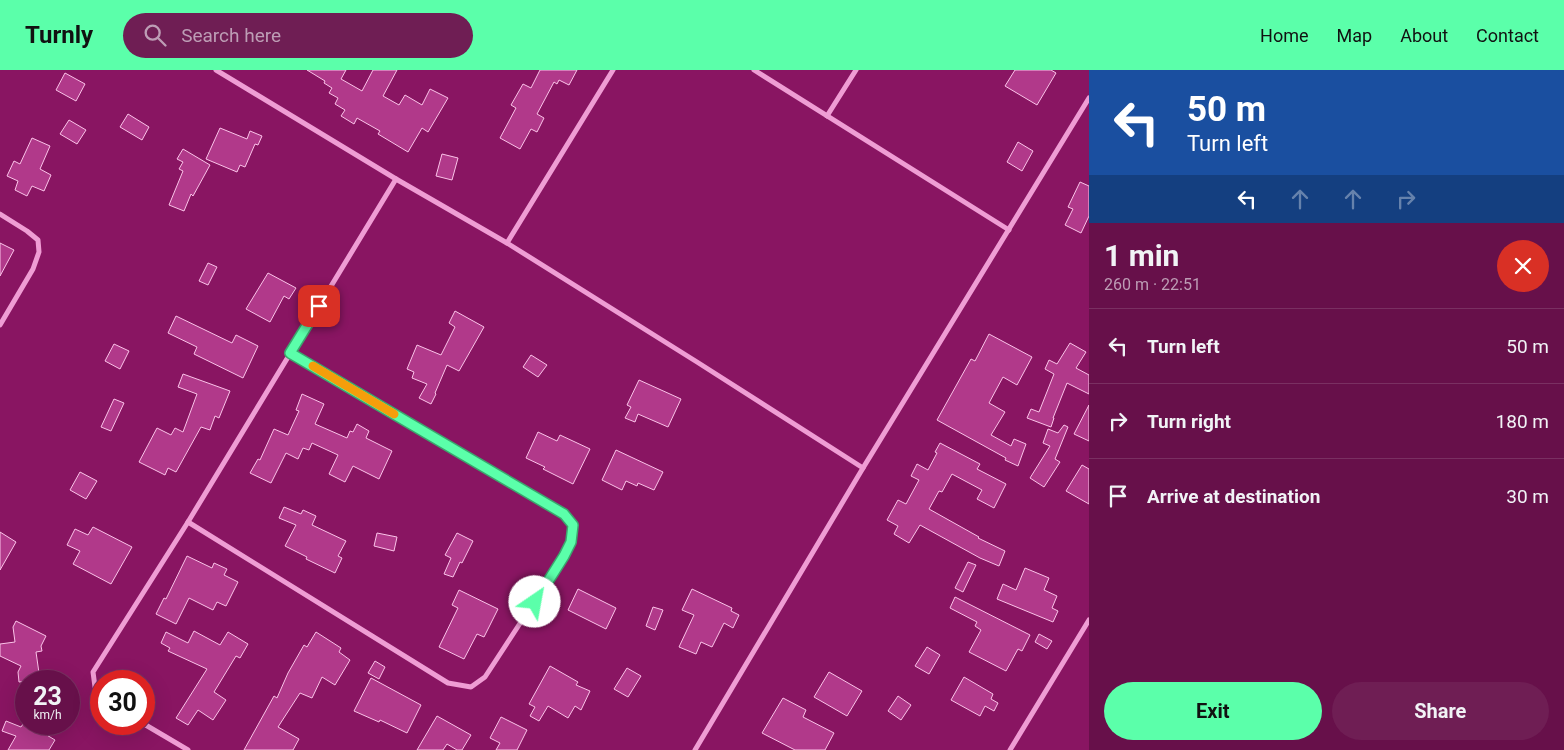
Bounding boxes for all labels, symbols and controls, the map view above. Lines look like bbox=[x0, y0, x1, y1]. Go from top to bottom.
search box bbox=[123, 13, 473, 58]
text: Turnly bbox=[25, 21, 93, 49]
icon: search bbox=[141, 21, 169, 49]
text: Search here bbox=[181, 24, 281, 47]
text: Home bbox=[1260, 25, 1309, 46]
text: Map bbox=[1337, 25, 1372, 46]
text: About bbox=[1400, 25, 1448, 46]
text: Contact bbox=[1476, 25, 1539, 46]
text: 50 m bbox=[1187, 89, 1266, 130]
icon: left bbox=[1104, 90, 1169, 155]
text: Turn left bbox=[1187, 131, 1268, 156]
icon: left bbox=[1233, 185, 1261, 213]
icon: ahead bbox=[1286, 185, 1314, 213]
icon: ahead bbox=[1339, 185, 1367, 213]
icon: right bbox=[1392, 185, 1420, 213]
text: 1 min bbox=[1104, 238, 1179, 273]
button: close bbox=[1497, 240, 1549, 292]
text: 260 m · 22:51 bbox=[1104, 275, 1201, 294]
pin bbox=[298, 285, 340, 327]
icon: arrive bbox=[305, 292, 333, 320]
icon: left bbox=[1104, 332, 1132, 360]
text: Turn left bbox=[1147, 335, 1220, 358]
text: 50 m bbox=[1506, 335, 1549, 358]
icon: right bbox=[1104, 407, 1132, 435]
text: Turn right bbox=[1147, 410, 1231, 433]
text: 180 m bbox=[1496, 410, 1549, 433]
icon: arrive bbox=[1104, 482, 1132, 510]
text: Arrive at destination bbox=[1147, 485, 1320, 508]
text: 30 m bbox=[1506, 485, 1549, 508]
position arrow bbox=[508, 575, 560, 627]
speed limit sign: 30 bbox=[90, 670, 155, 735]
text: 23 bbox=[33, 682, 62, 711]
button: Exit bbox=[1104, 682, 1322, 740]
button: Share bbox=[1332, 682, 1549, 740]
text: km/h bbox=[33, 708, 62, 722]

